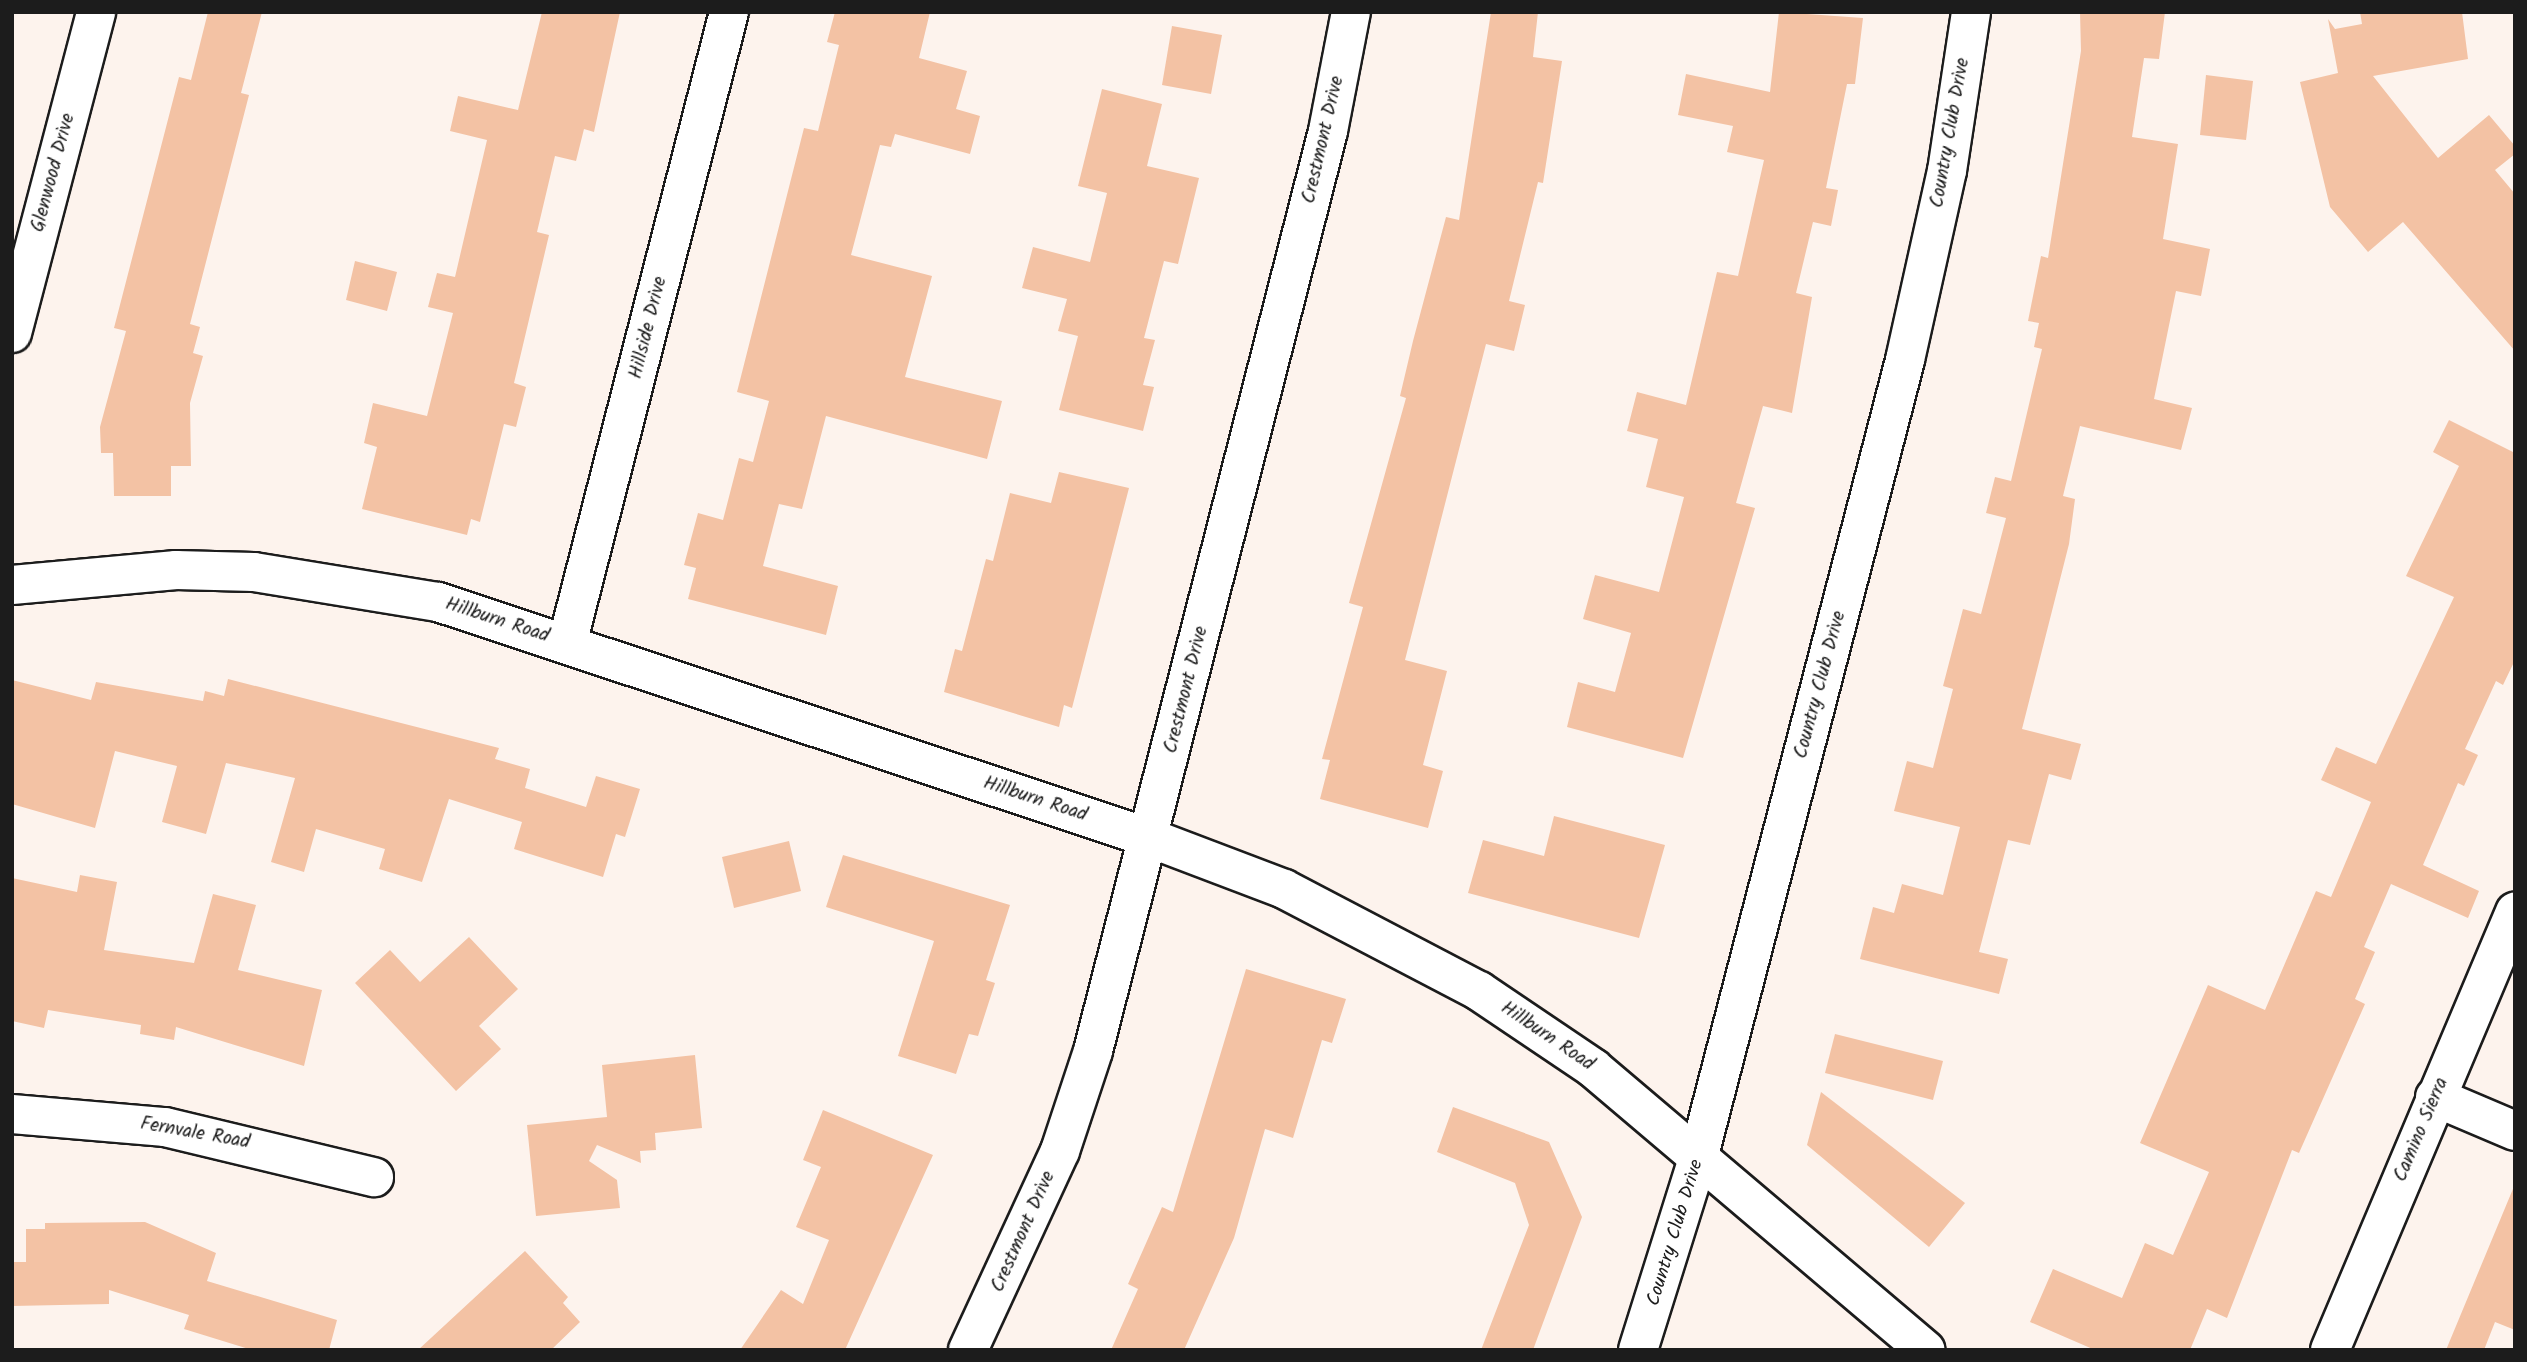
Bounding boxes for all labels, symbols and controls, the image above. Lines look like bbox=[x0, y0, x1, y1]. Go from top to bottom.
street label: Country Club Drive bbox=[1927, 56, 1975, 210]
street label: Crestmont Drive bbox=[1298, 74, 1350, 206]
street label: Glenwood Drive bbox=[27, 111, 81, 235]
street label: Hillside Drive bbox=[625, 275, 673, 381]
street label: Hillburn Road bbox=[442, 594, 552, 648]
street label: Country Club Drive bbox=[1790, 609, 1852, 761]
street label: Crestmont Drive bbox=[1160, 624, 1214, 756]
street label: Hillburn Road bbox=[980, 773, 1090, 827]
street label: Hillburn Road bbox=[1496, 997, 1598, 1077]
street label: Camino Sierra bbox=[2390, 1074, 2454, 1186]
street label: Fernvale Road bbox=[138, 1113, 252, 1155]
street label: Country Club Drive bbox=[1643, 1157, 1709, 1309]
street label: Crestmont Drive bbox=[987, 1168, 1061, 1296]

